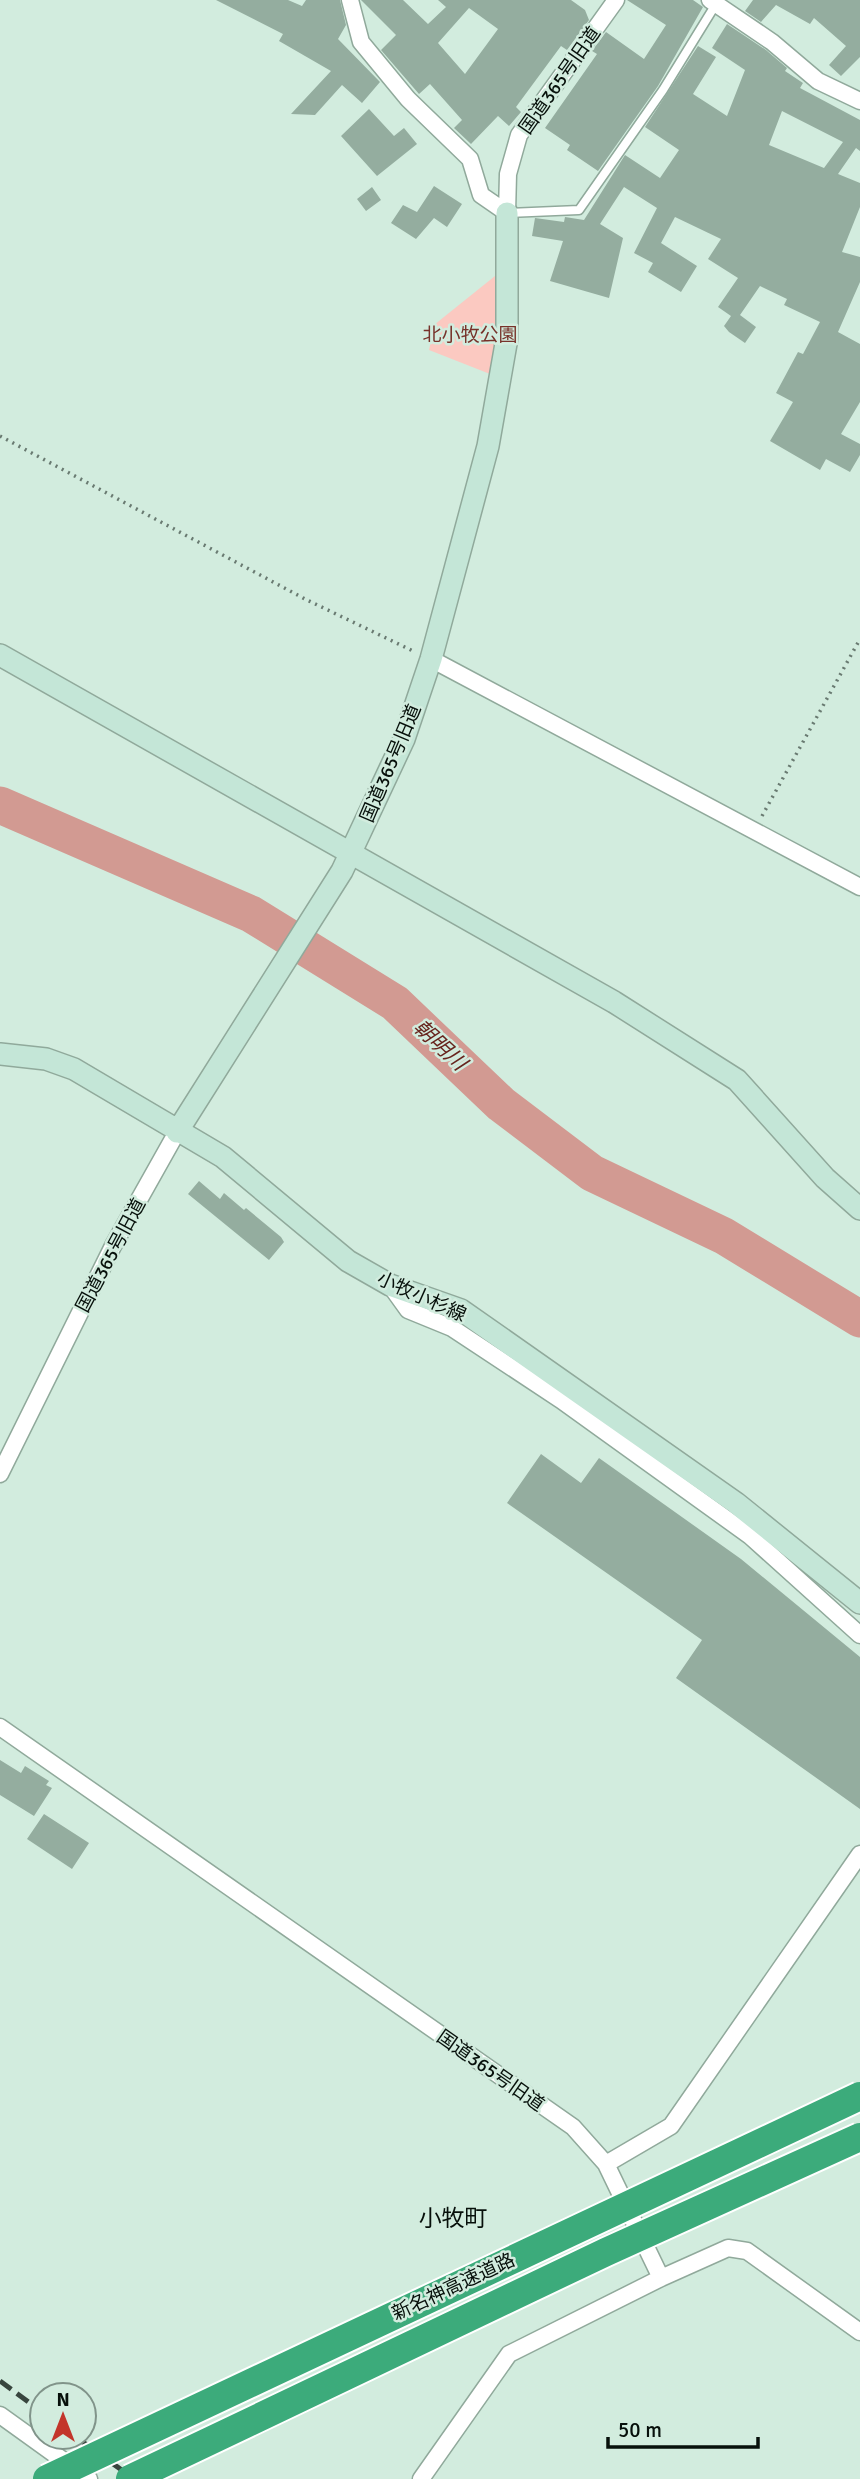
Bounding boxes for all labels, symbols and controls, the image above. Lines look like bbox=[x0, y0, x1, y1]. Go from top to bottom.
street label: 国道365号旧道 bbox=[514, 22, 606, 139]
park label: 北小牧公園 bbox=[422, 323, 518, 347]
street label: 国道365号旧道 bbox=[355, 701, 427, 826]
water label: 朝明川 bbox=[408, 1014, 473, 1077]
street label: 国道365号旧道 bbox=[71, 1194, 151, 1317]
street label: 小牧小杉線 bbox=[373, 1267, 470, 1327]
street label: 国道365号旧道 bbox=[432, 2025, 549, 2117]
district label: 小牧町 bbox=[419, 2204, 488, 2233]
street label: 新名神高速道路 bbox=[388, 2248, 519, 2326]
north arrow bbox=[28, 2381, 98, 2451]
text: N bbox=[56, 2388, 70, 2412]
scale bar bbox=[608, 2406, 758, 2450]
text: 50 m bbox=[618, 2417, 662, 2443]

